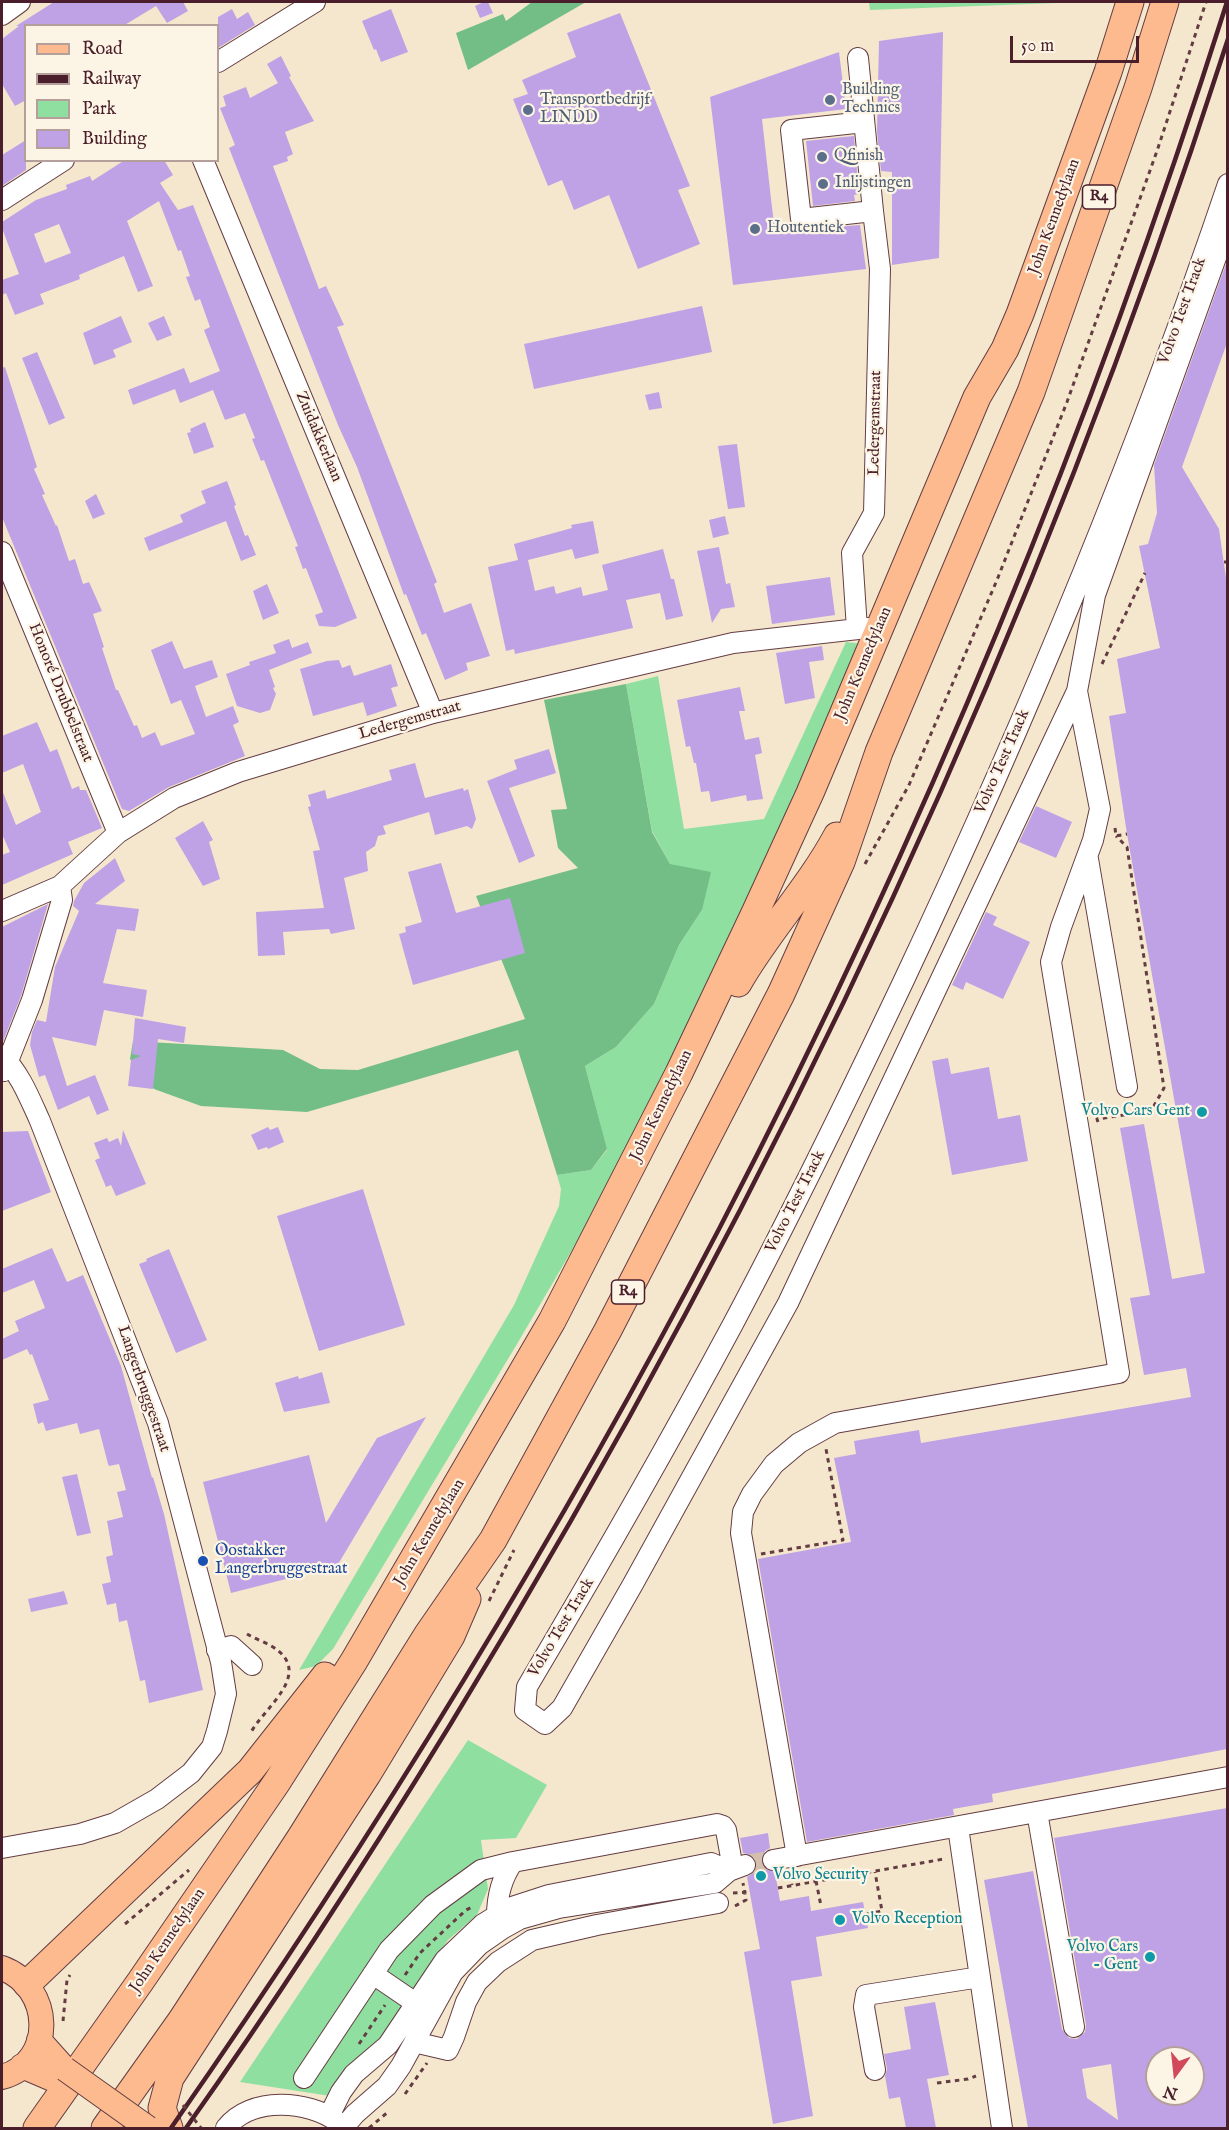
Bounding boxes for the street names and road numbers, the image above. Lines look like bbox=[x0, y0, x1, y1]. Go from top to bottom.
street label: John Kennedylaan bbox=[1025, 157, 1085, 277]
road number: R4 bbox=[1082, 185, 1116, 209]
street label: Volvo Test Track bbox=[1155, 255, 1211, 367]
street label: Ledergemstraat bbox=[865, 370, 887, 476]
street label: Zuidakkerlaan bbox=[290, 389, 346, 485]
street label: John Kennedylaan bbox=[831, 604, 897, 724]
street label: Honoré Drubbelstraat bbox=[23, 621, 97, 765]
street label: Ledergemstraat bbox=[357, 697, 463, 745]
street label: Volvo Test Track bbox=[971, 707, 1035, 817]
street label: John Kennedylaan bbox=[627, 1047, 697, 1165]
street label: Volvo Test Track bbox=[762, 1148, 830, 1256]
road number: R4 bbox=[612, 1280, 644, 1304]
street label: Langerbruggestraat bbox=[112, 1323, 174, 1455]
street label: John Kennedylaan bbox=[391, 1476, 469, 1590]
street label: Volvo Test Track bbox=[525, 1575, 599, 1681]
street label: John Kennedylaan bbox=[126, 1885, 210, 1997]

